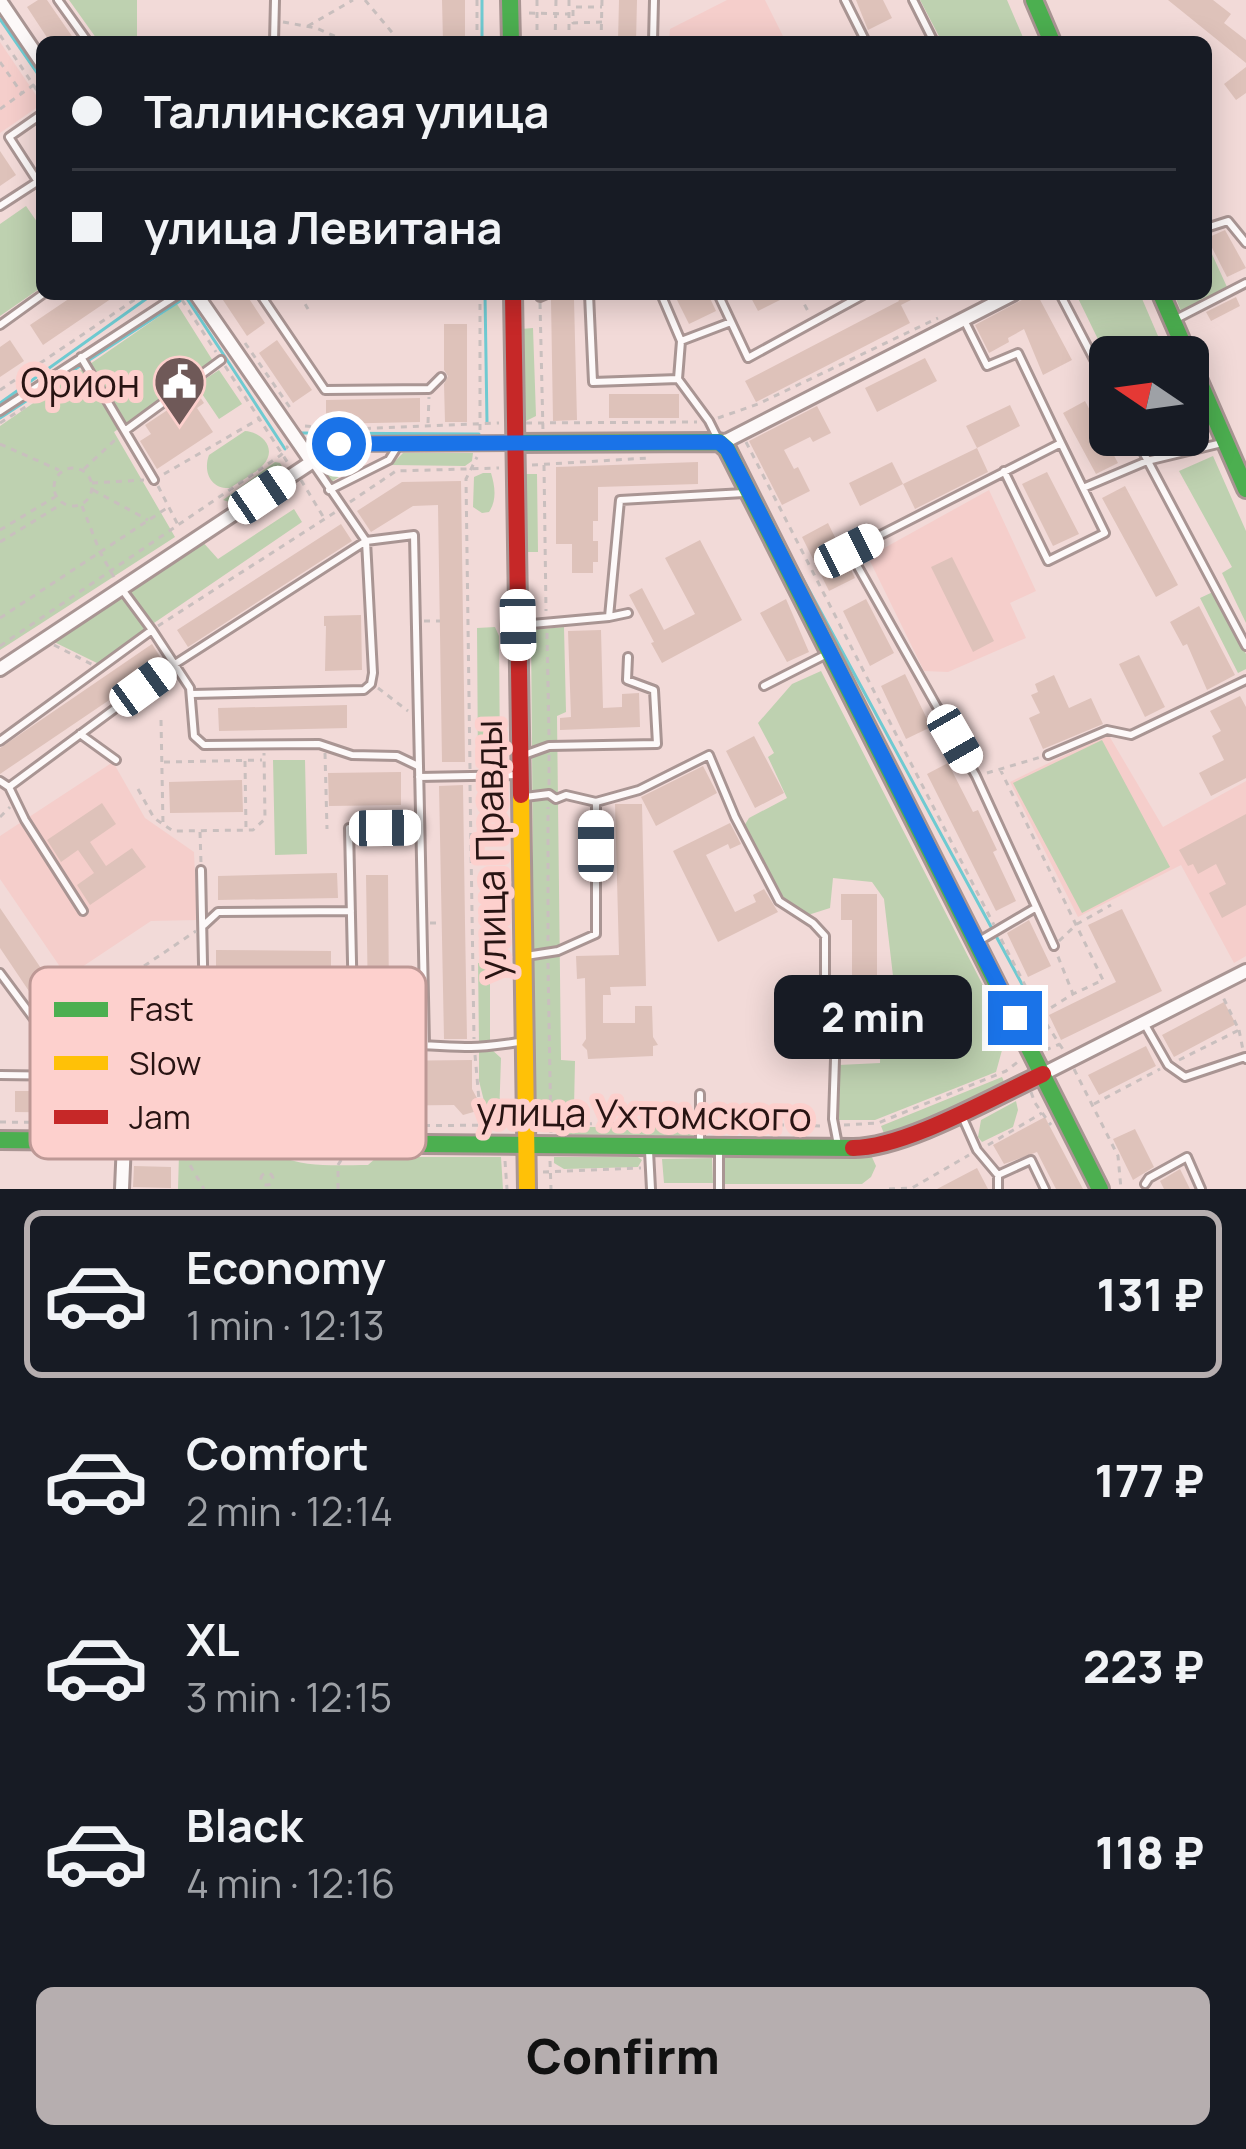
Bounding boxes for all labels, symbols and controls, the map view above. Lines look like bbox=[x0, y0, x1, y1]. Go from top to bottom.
text: Таллинская улица bbox=[144, 80, 549, 142]
text: улица Левитана bbox=[144, 196, 502, 258]
north arrow bbox=[1089, 336, 1209, 456]
map controls bbox=[1089, 336, 1209, 456]
public building icon: Орион bbox=[151, 354, 207, 428]
place label: Орион bbox=[20, 355, 140, 409]
route start bbox=[312, 417, 366, 471]
car bbox=[222, 460, 302, 530]
car bbox=[809, 519, 889, 583]
car bbox=[499, 589, 537, 661]
car bbox=[103, 651, 183, 723]
car bbox=[921, 699, 989, 779]
street label: улица Правды bbox=[460, 720, 518, 980]
car bbox=[349, 809, 421, 847]
car bbox=[578, 810, 614, 882]
legend bbox=[30, 967, 426, 1159]
callout: 2 min bbox=[775, 976, 973, 1060]
text: Fast bbox=[129, 986, 194, 1031]
text: 2 min bbox=[821, 990, 925, 1044]
route end bbox=[988, 991, 1042, 1045]
text: Slow bbox=[129, 1040, 201, 1085]
street label: улица Ухтомского bbox=[476, 1083, 812, 1143]
text: Jam bbox=[129, 1094, 191, 1139]
text: Economy bbox=[186, 1236, 386, 1298]
icon: car bbox=[42, 1240, 150, 1348]
text: 131 ₽ bbox=[1096, 1263, 1204, 1325]
text: 1 min · 12:13 bbox=[186, 1298, 385, 1352]
text: Comfort bbox=[186, 1422, 369, 1484]
icon: car bbox=[42, 1426, 150, 1534]
text: 177 ₽ bbox=[1095, 1449, 1204, 1511]
text: 2 min · 12:14 bbox=[186, 1484, 393, 1538]
text: XL bbox=[186, 1608, 240, 1670]
icon: car bbox=[42, 1612, 150, 1720]
text: 223 ₽ bbox=[1083, 1635, 1204, 1697]
text: 3 min · 12:15 bbox=[186, 1670, 392, 1724]
text: Black bbox=[186, 1794, 303, 1856]
icon: car bbox=[42, 1798, 150, 1906]
text: 118 ₽ bbox=[1095, 1821, 1204, 1883]
text: 4 min · 12:16 bbox=[186, 1856, 395, 1910]
button: Confirm bbox=[36, 1987, 1210, 2125]

